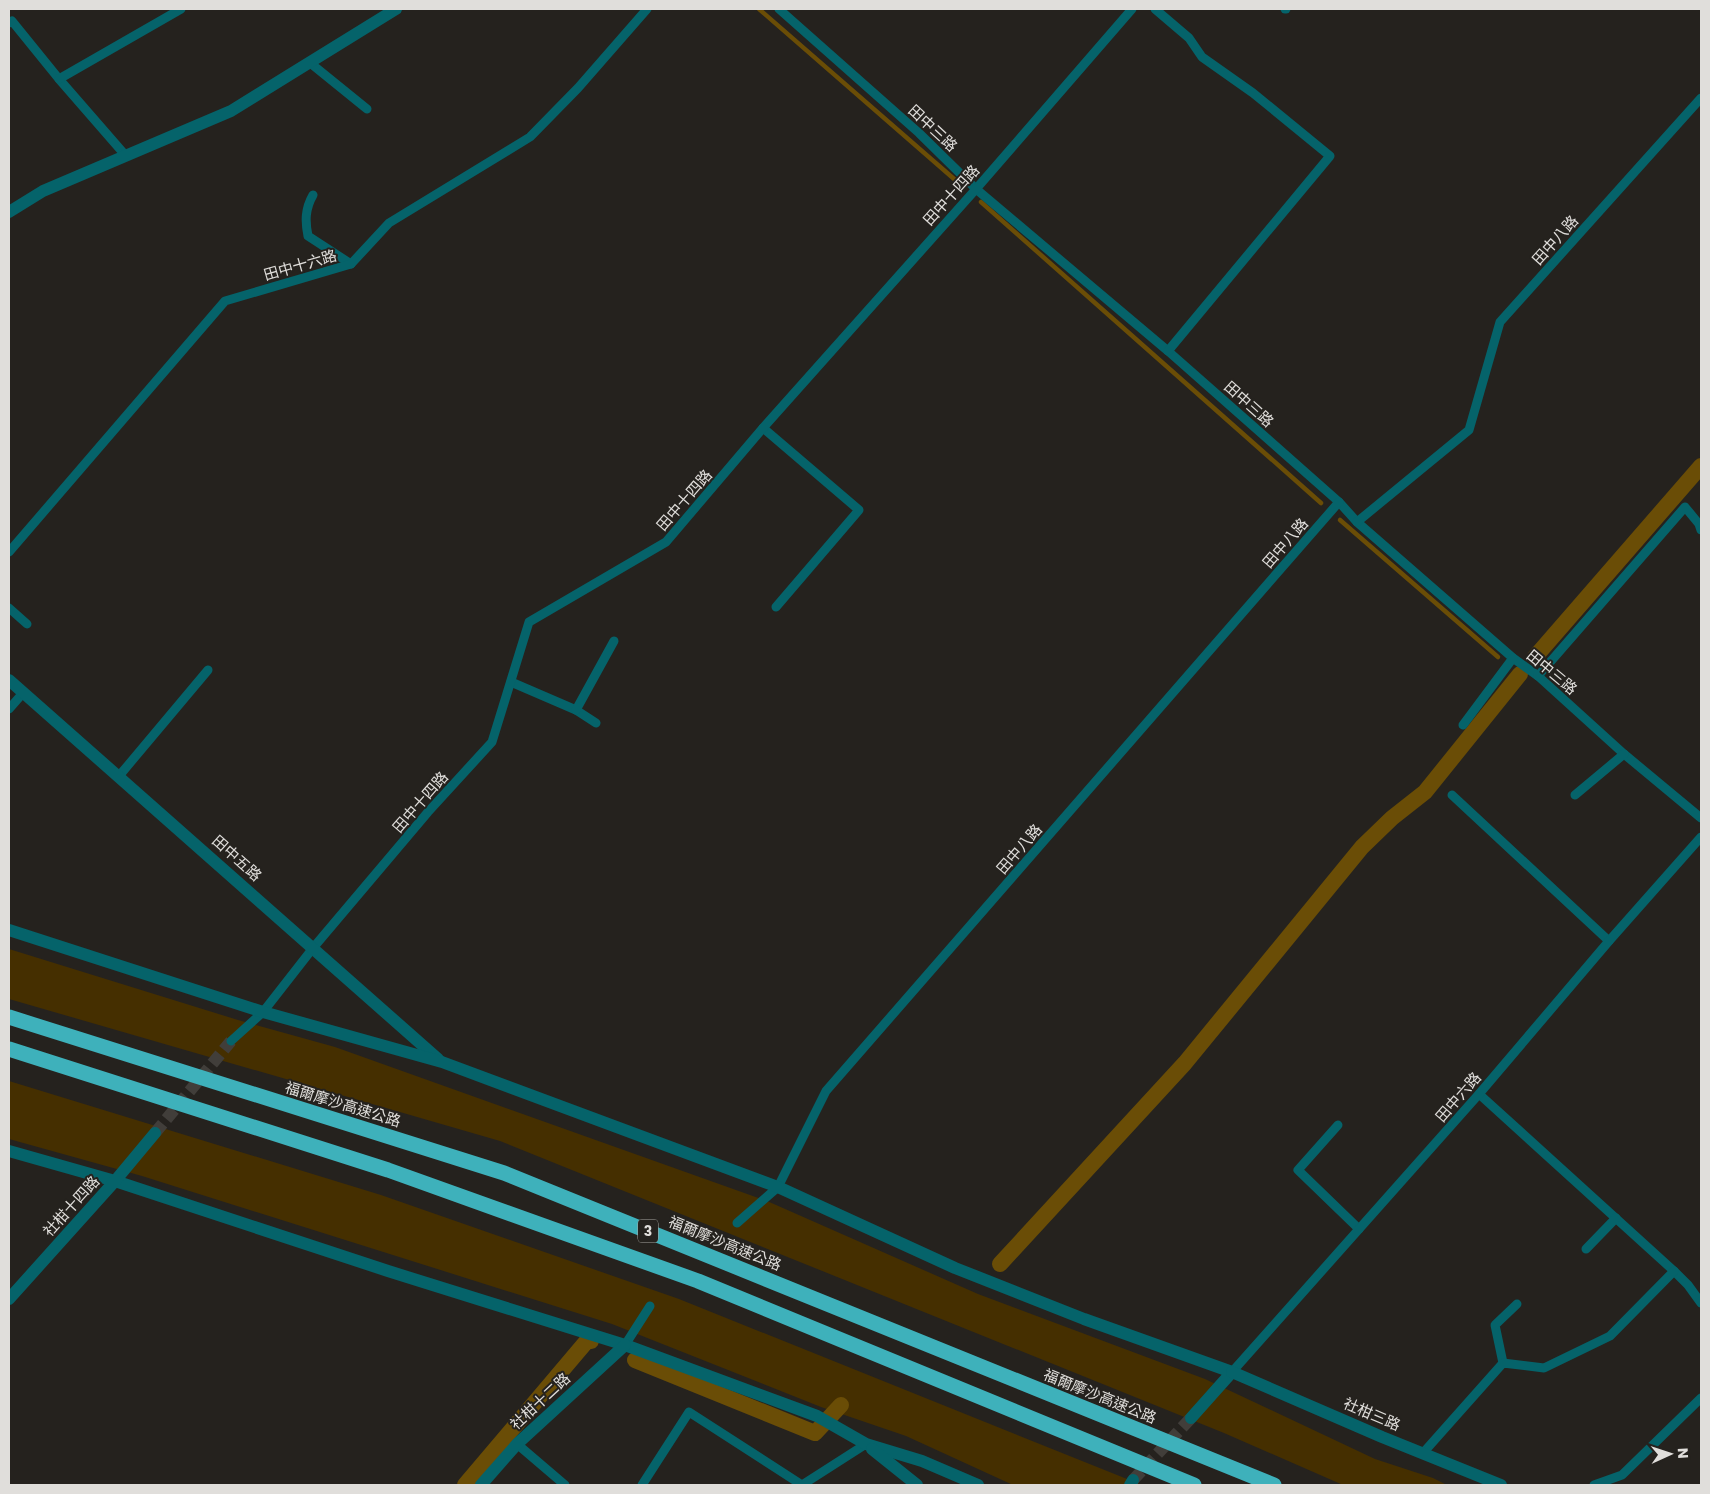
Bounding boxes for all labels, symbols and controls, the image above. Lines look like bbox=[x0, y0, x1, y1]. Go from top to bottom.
street label: 田中三路 bbox=[904, 100, 962, 156]
street label: 田中十四路 bbox=[918, 160, 984, 230]
street label: 田中八路 bbox=[1527, 211, 1583, 269]
street label: 田中十六路 bbox=[261, 245, 339, 285]
street label: 田中三路 bbox=[1220, 376, 1278, 432]
street label: 田中十四路 bbox=[651, 465, 717, 535]
street label: 田中八路 bbox=[1257, 513, 1313, 573]
street label: 田中三路 bbox=[1522, 645, 1582, 699]
street label: 田中十四路 bbox=[387, 767, 453, 837]
street label: 田中八路 bbox=[991, 819, 1047, 879]
street label: 田中五路 bbox=[208, 830, 266, 886]
street label: 田中六路 bbox=[1430, 1067, 1486, 1127]
street label: 福爾摩沙高速公路 bbox=[283, 1076, 403, 1132]
street label: 社柑十四路 bbox=[38, 1171, 104, 1241]
street label: 福爾摩沙高速公路 bbox=[665, 1211, 785, 1275]
road number: 3 bbox=[638, 1220, 658, 1242]
street label: 福爾摩沙高速公路 bbox=[1040, 1364, 1160, 1428]
street label: 社柑十二路 bbox=[505, 1368, 575, 1434]
street label: 社柑三路 bbox=[1340, 1393, 1404, 1435]
north arrow bbox=[1645, 1429, 1695, 1479]
text: N bbox=[1673, 1448, 1693, 1459]

